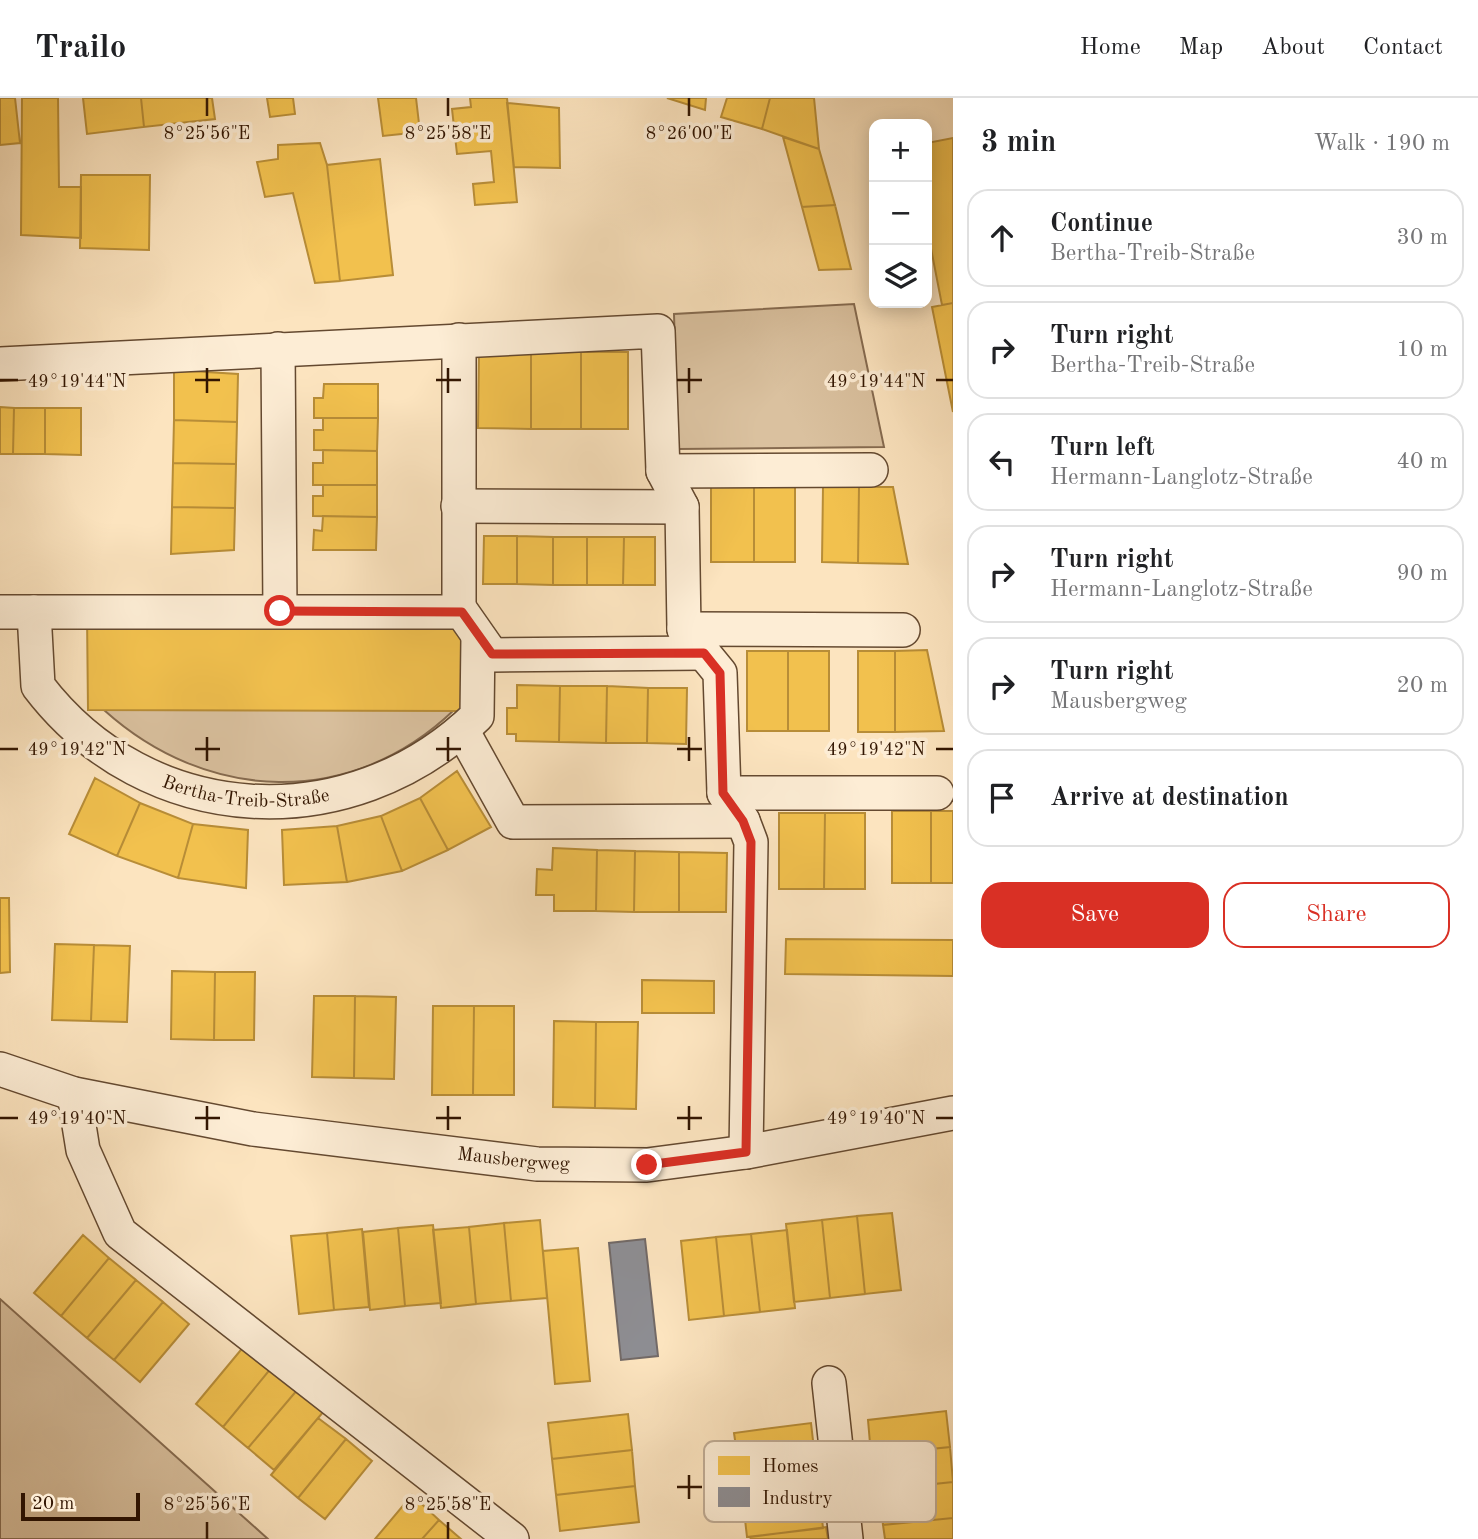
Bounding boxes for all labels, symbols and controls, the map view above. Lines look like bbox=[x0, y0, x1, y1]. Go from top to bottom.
text: Trailo bbox=[35, 32, 126, 65]
text: Home bbox=[1080, 36, 1141, 60]
text: Map bbox=[1179, 36, 1223, 60]
text: About bbox=[1261, 36, 1325, 60]
text: Contact bbox=[1363, 36, 1443, 60]
map controls bbox=[869, 119, 932, 308]
button: + bbox=[869, 119, 932, 182]
text: 8°25'56"E bbox=[164, 125, 250, 143]
text: 8°25'58"E bbox=[405, 125, 491, 143]
text: 8°26'00"E bbox=[646, 125, 732, 143]
text: 3 min bbox=[981, 128, 1056, 158]
text: Walk · 190 m bbox=[1314, 132, 1450, 155]
button: − bbox=[869, 182, 932, 245]
text: Continue bbox=[1050, 211, 1153, 237]
icon: ahead bbox=[983, 219, 1021, 257]
text: 30 m bbox=[1397, 226, 1448, 249]
text: Bertha-Treib-Straße bbox=[1050, 242, 1255, 265]
button: layers bbox=[869, 245, 932, 308]
text: Turn right bbox=[1050, 323, 1173, 349]
icon: right bbox=[983, 331, 1021, 369]
text: 10 m bbox=[1397, 338, 1448, 361]
text: Bertha-Treib-Straße bbox=[1050, 354, 1255, 377]
text: 49°19'44"N bbox=[28, 373, 126, 391]
text: 49°19'44"N bbox=[827, 373, 925, 391]
text: Turn left bbox=[1050, 435, 1155, 461]
icon: left bbox=[983, 443, 1021, 481]
text: 40 m bbox=[1397, 450, 1448, 473]
text: Hermann-Langlotz-Straße bbox=[1050, 466, 1313, 489]
text: Turn right bbox=[1050, 547, 1173, 573]
icon: right bbox=[983, 555, 1021, 593]
text: 90 m bbox=[1397, 562, 1448, 585]
text: Hermann-Langlotz-Straße bbox=[1050, 578, 1313, 601]
route start bbox=[264, 595, 295, 626]
text: Turn right bbox=[1050, 659, 1173, 685]
icon: right bbox=[983, 667, 1021, 705]
text: 20 m bbox=[1397, 674, 1448, 697]
text: Mausbergweg bbox=[1050, 690, 1187, 713]
text: 49°19'42"N bbox=[28, 741, 126, 759]
text: 49°19'42"N bbox=[827, 741, 925, 759]
street label: Bertha-Treib-Straße bbox=[160, 773, 331, 811]
icon: arrive bbox=[983, 779, 1021, 817]
text: Arrive at destination bbox=[1050, 785, 1289, 811]
button: Save bbox=[981, 882, 1209, 948]
button: Share bbox=[1223, 882, 1450, 948]
text: 49°19'40"N bbox=[28, 1110, 126, 1128]
text: 49°19'40"N bbox=[827, 1110, 925, 1128]
street label: Mausbergweg bbox=[456, 1145, 571, 1174]
route end bbox=[631, 1149, 662, 1180]
legend bbox=[704, 1441, 936, 1522]
text: Homes bbox=[762, 1458, 818, 1477]
scale bar bbox=[21, 1490, 140, 1522]
text: Industry bbox=[762, 1490, 833, 1509]
text: 20 m bbox=[32, 1495, 74, 1514]
text: 8°25'56"E bbox=[164, 1496, 250, 1514]
text: 8°25'58"E bbox=[405, 1496, 491, 1514]

